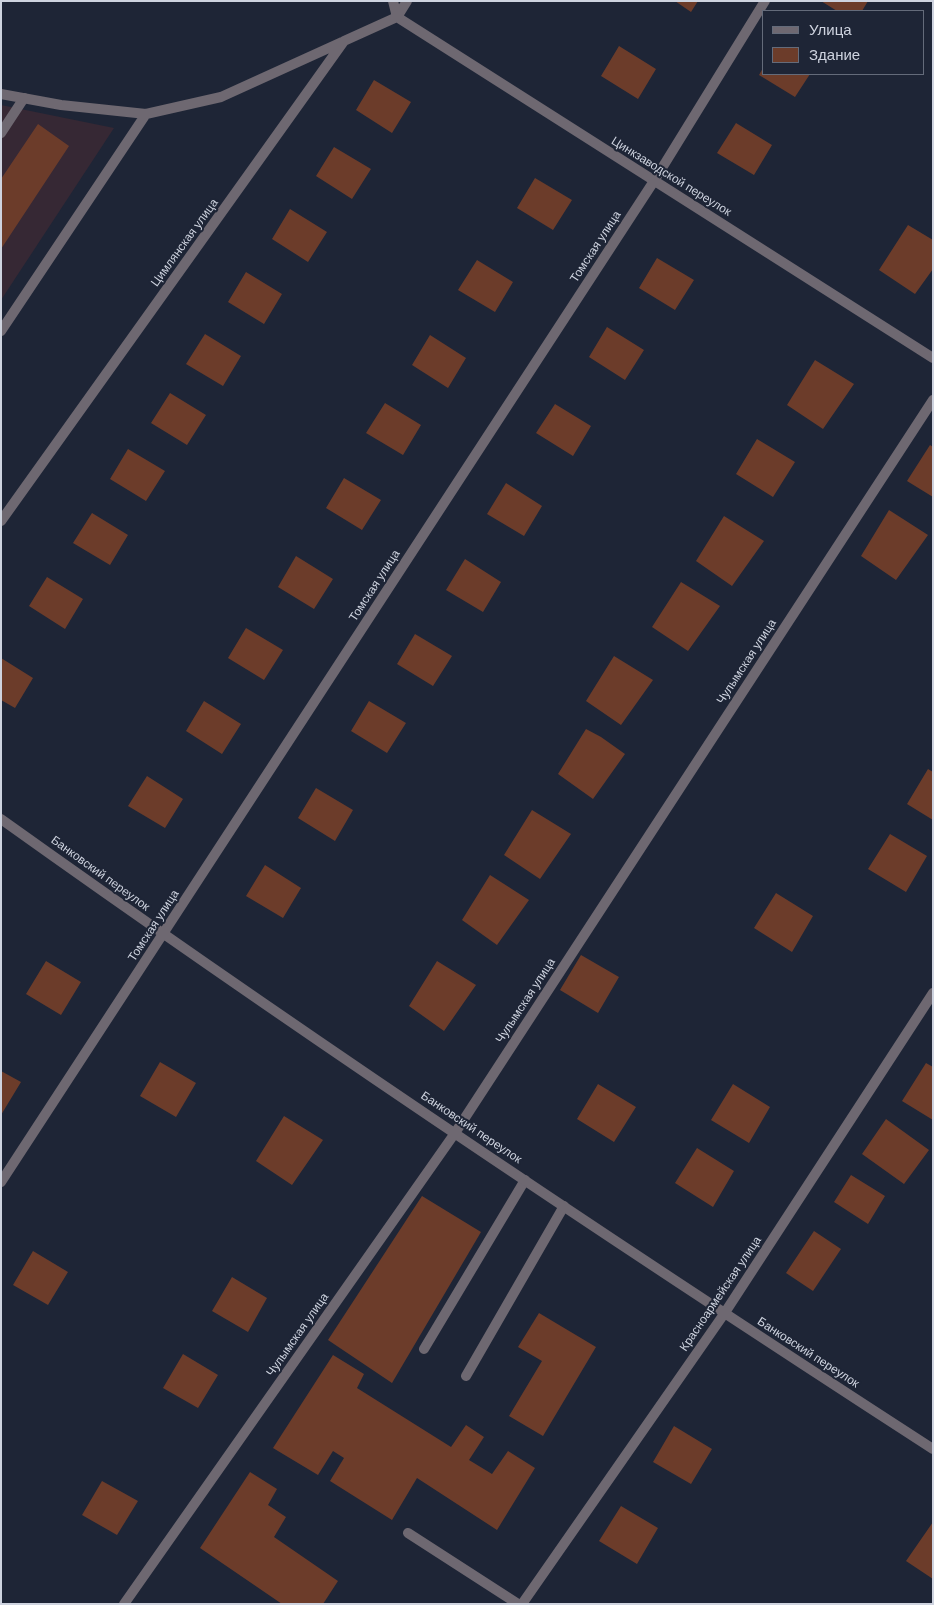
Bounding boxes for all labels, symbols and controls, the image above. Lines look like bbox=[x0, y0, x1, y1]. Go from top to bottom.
legend bbox=[762, 10, 924, 75]
text: Улица bbox=[809, 20, 852, 40]
text: Здание bbox=[809, 45, 860, 65]
street label: Цинкзаводской переулок bbox=[608, 134, 734, 220]
street label: Цимлянская улица bbox=[148, 196, 222, 290]
street label: Томская улица bbox=[568, 209, 624, 285]
street label: Томская улица bbox=[347, 548, 403, 624]
street label: Чулымская улица bbox=[714, 617, 780, 707]
street label: Банковский переулок bbox=[48, 833, 152, 915]
street label: Томская улица bbox=[126, 888, 182, 964]
street label: Чулымская улица bbox=[493, 956, 559, 1046]
street label: Банковский переулок bbox=[418, 1089, 524, 1167]
street label: Красноармейская улица bbox=[677, 1234, 765, 1354]
street label: Чулымская улица bbox=[264, 1291, 332, 1379]
street label: Банковский переулок bbox=[754, 1315, 862, 1391]

